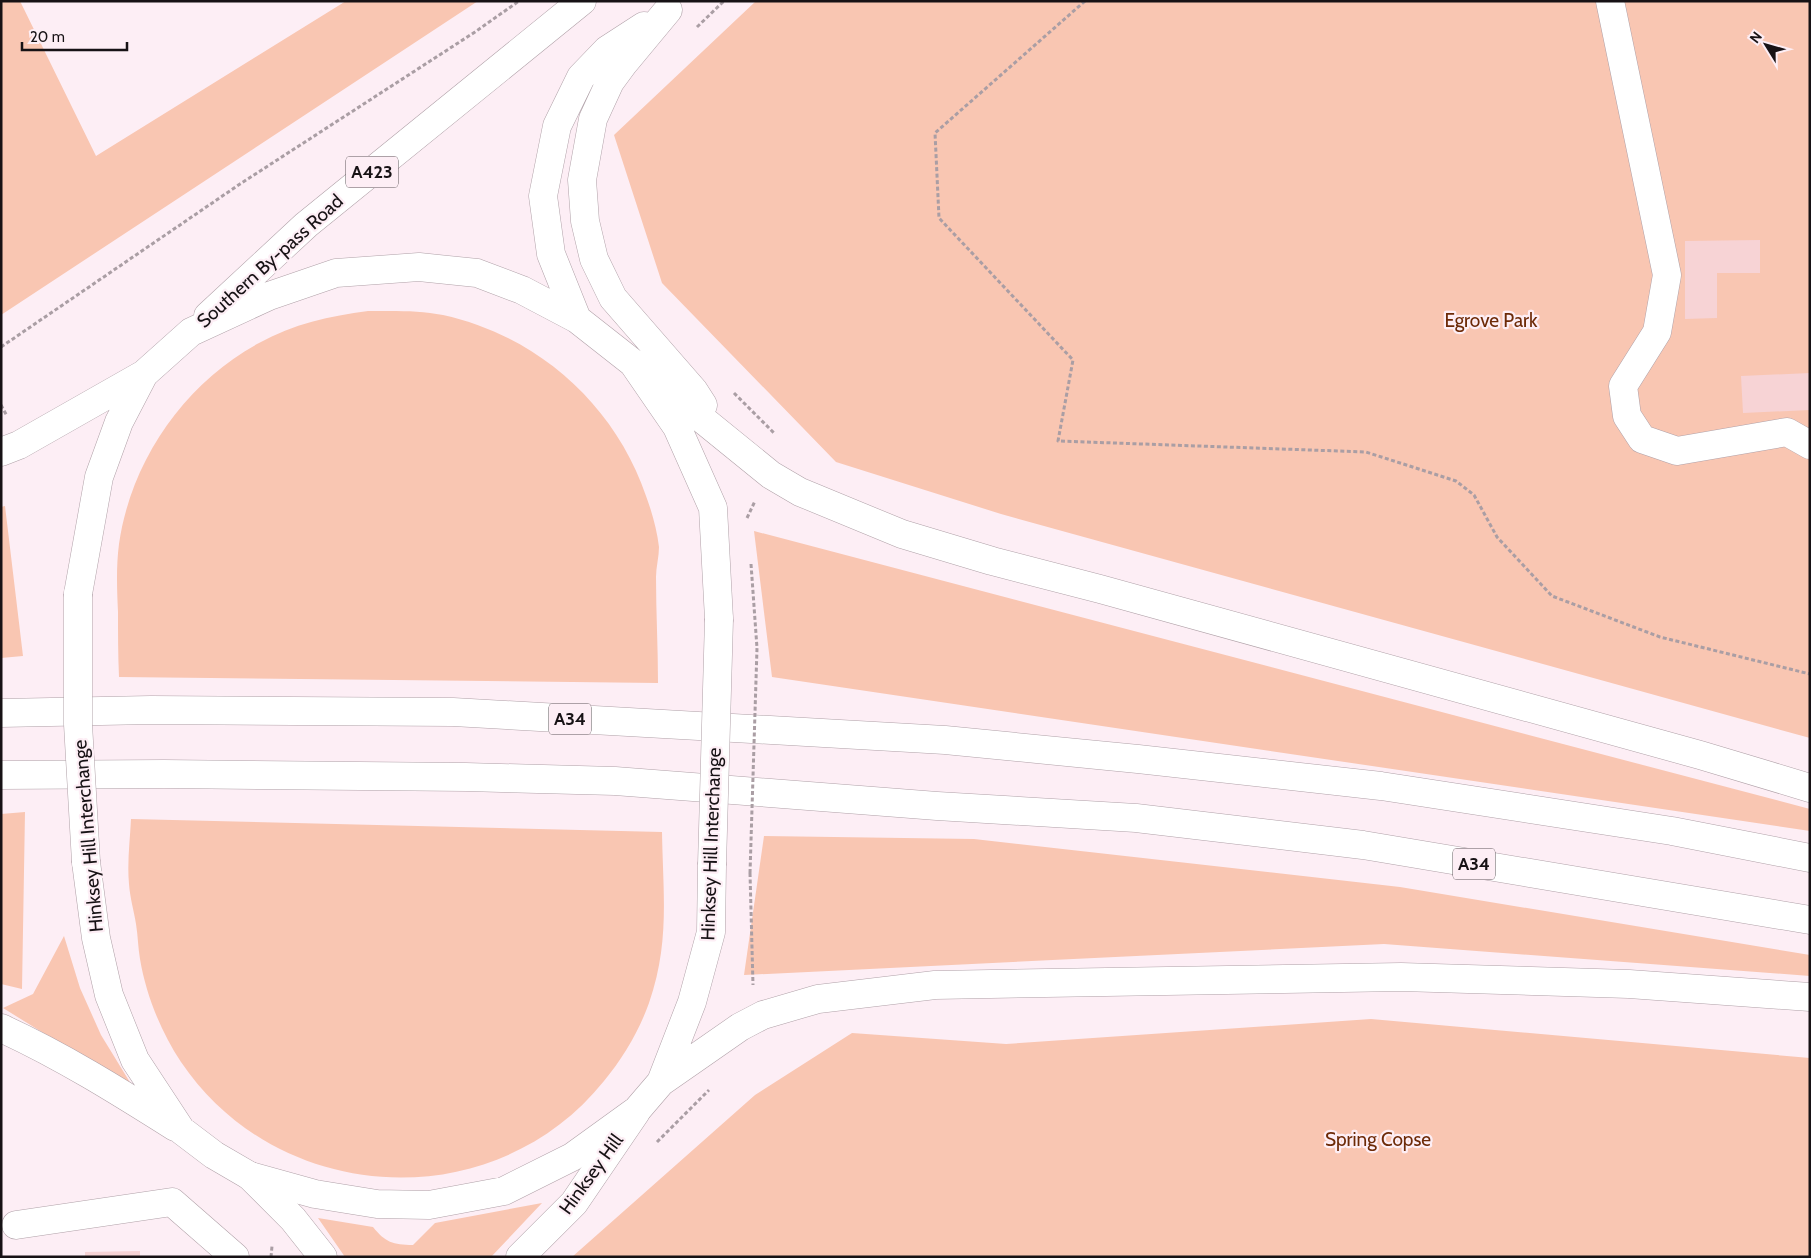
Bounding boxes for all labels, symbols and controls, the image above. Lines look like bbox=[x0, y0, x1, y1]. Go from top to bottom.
scale bar bbox=[22, 20, 128, 52]
north arrow bbox=[1741, 20, 1791, 70]
text: 20 m bbox=[30, 28, 65, 46]
text: N bbox=[1745, 28, 1766, 47]
road number: A423 bbox=[346, 156, 398, 188]
street label: Southern By-pass Road bbox=[192, 189, 348, 333]
park label: Egrove Park bbox=[1444, 309, 1538, 332]
road number: A34 bbox=[549, 704, 591, 734]
street label: Hinksey Hill Interchange bbox=[68, 739, 108, 933]
street label: Hinksey Hill Interchange bbox=[696, 747, 726, 941]
road number: A34 bbox=[1453, 849, 1495, 880]
park label: Spring Copse bbox=[1325, 1128, 1431, 1151]
street label: Hinksey Hill bbox=[554, 1129, 628, 1219]

